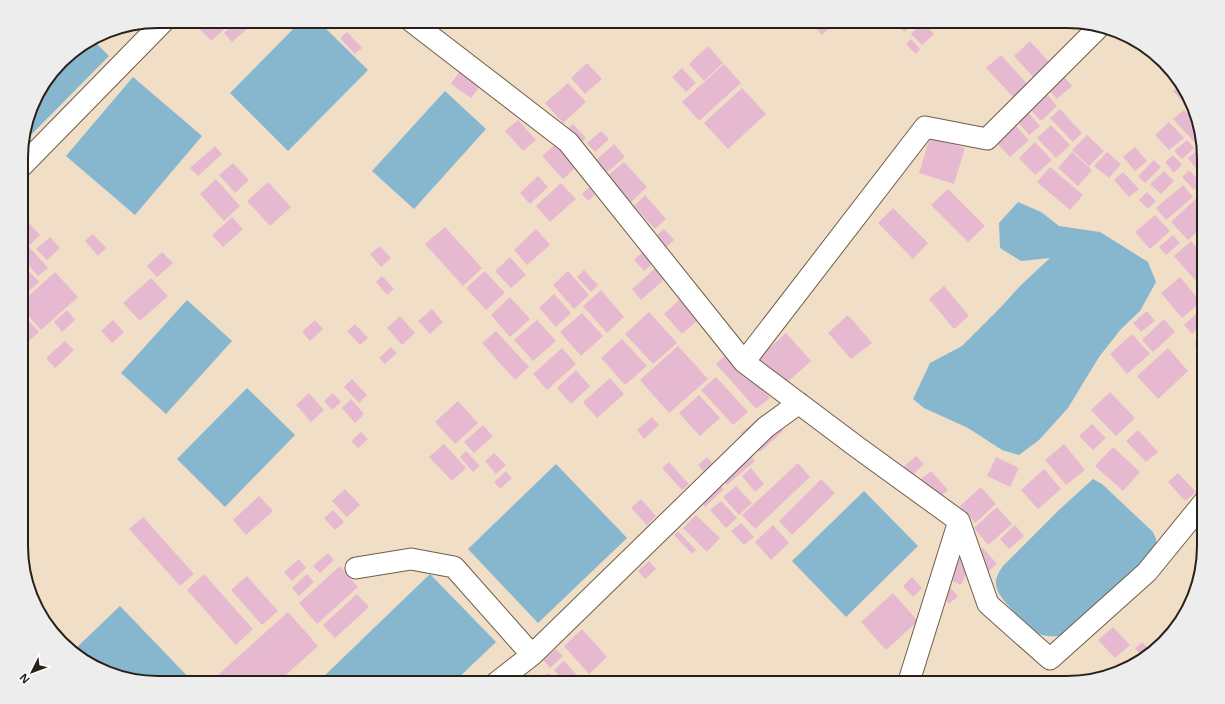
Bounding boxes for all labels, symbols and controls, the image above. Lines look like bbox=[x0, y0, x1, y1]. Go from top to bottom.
north arrow bbox=[12, 652, 52, 692]
text: N bbox=[16, 671, 33, 687]

